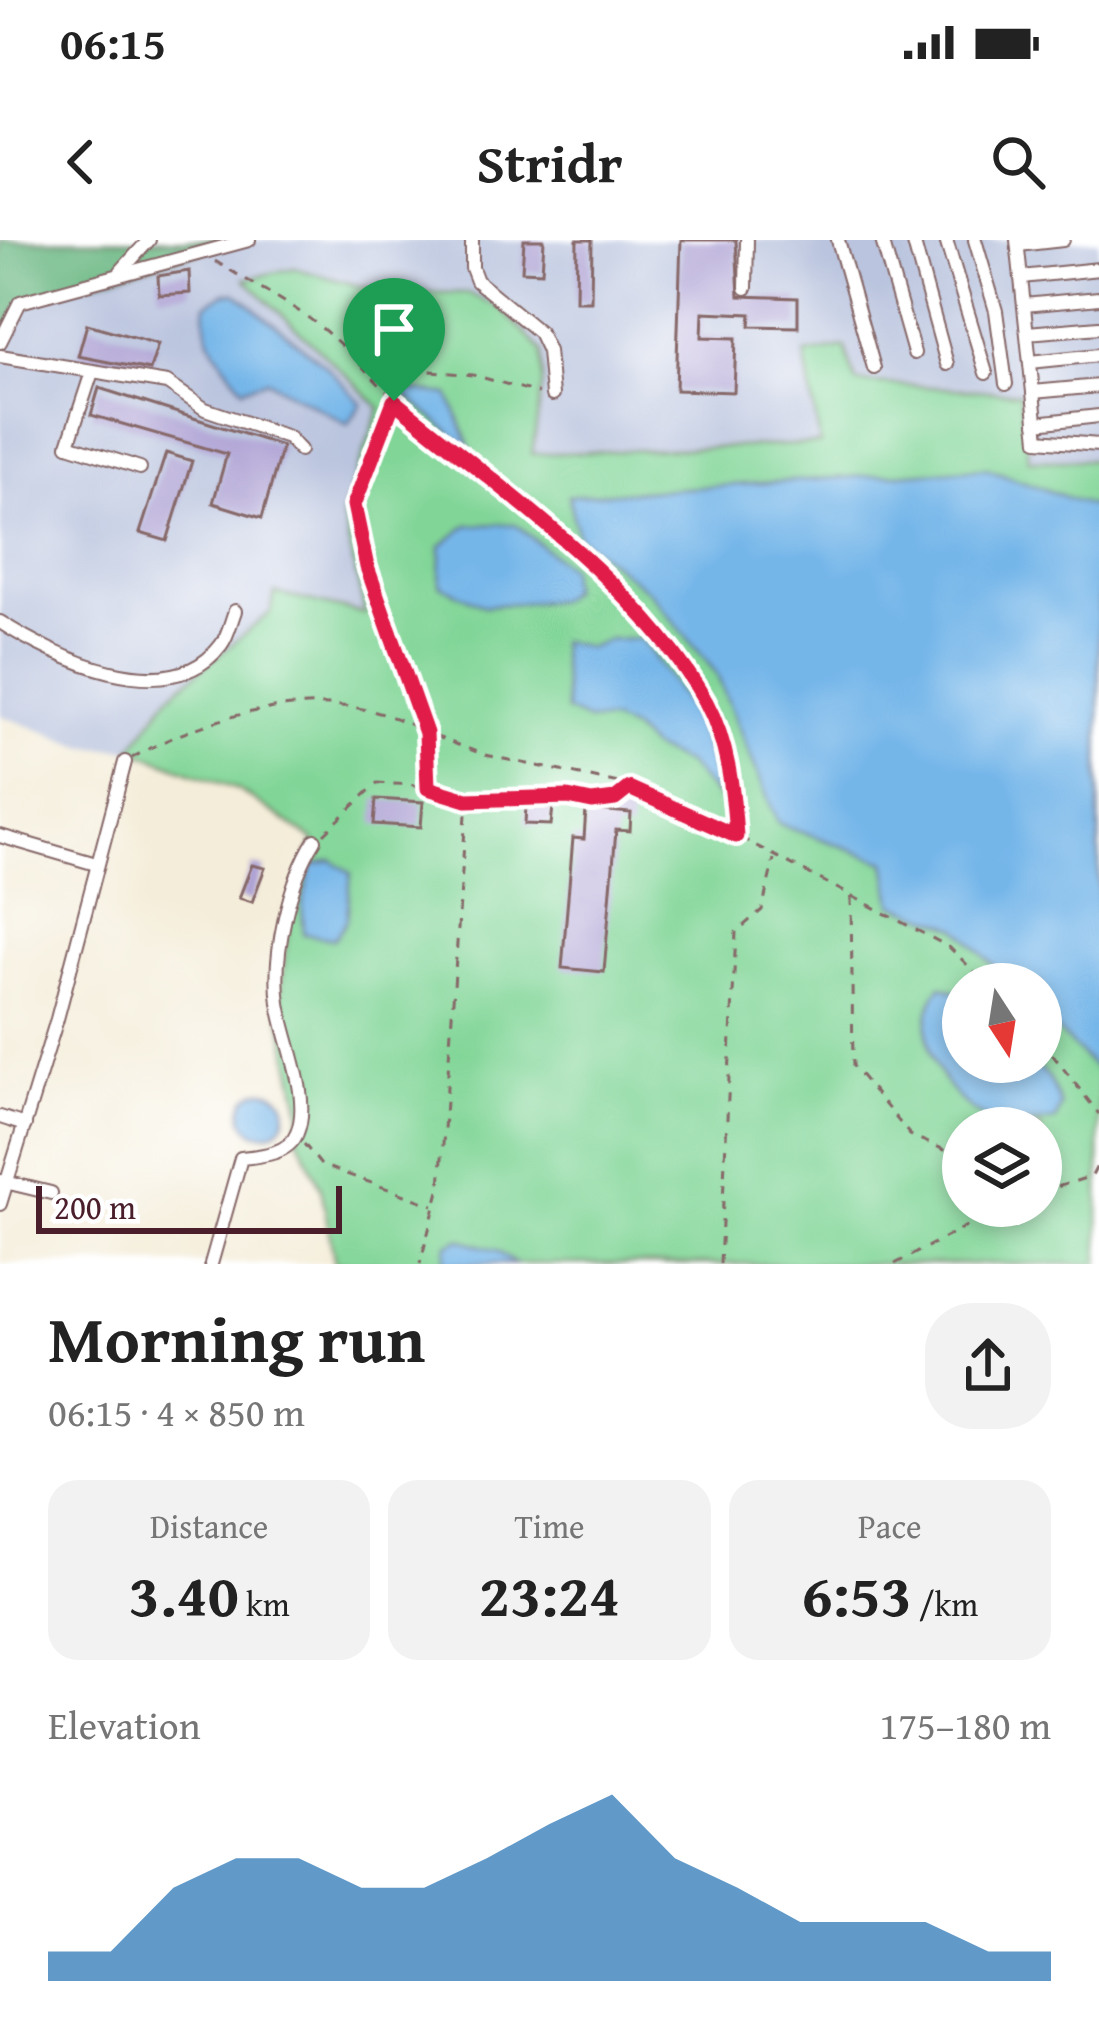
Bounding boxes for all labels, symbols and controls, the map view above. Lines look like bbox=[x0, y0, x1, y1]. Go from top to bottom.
text: 06:15 bbox=[60, 10, 166, 75]
text: Stridr bbox=[476, 123, 623, 202]
icon: back bbox=[48, 129, 114, 195]
icon: search bbox=[985, 129, 1051, 195]
pin bbox=[343, 278, 445, 401]
icon: arrive bbox=[361, 296, 427, 362]
north arrow bbox=[942, 963, 1062, 1083]
map controls bbox=[942, 963, 1062, 1227]
button: layers bbox=[942, 1107, 1062, 1227]
scale bar bbox=[36, 1180, 342, 1233]
text: 200 m bbox=[54, 1183, 136, 1231]
text: Morning run bbox=[48, 1289, 425, 1386]
button: share bbox=[925, 1303, 1051, 1429]
text: 06:15 · 4 × 850 m bbox=[48, 1383, 305, 1440]
text: Distance bbox=[150, 1502, 268, 1550]
text: Time bbox=[514, 1502, 585, 1550]
text: Pace bbox=[858, 1502, 922, 1550]
text: 3.40 bbox=[129, 1550, 239, 1638]
text: 23:24 bbox=[479, 1550, 620, 1638]
text: 6:53 bbox=[801, 1550, 912, 1638]
text: km bbox=[239, 1580, 290, 1628]
text: /km bbox=[912, 1580, 978, 1628]
text: Elevation bbox=[48, 1696, 201, 1753]
text: 175–180 m bbox=[879, 1696, 1051, 1753]

